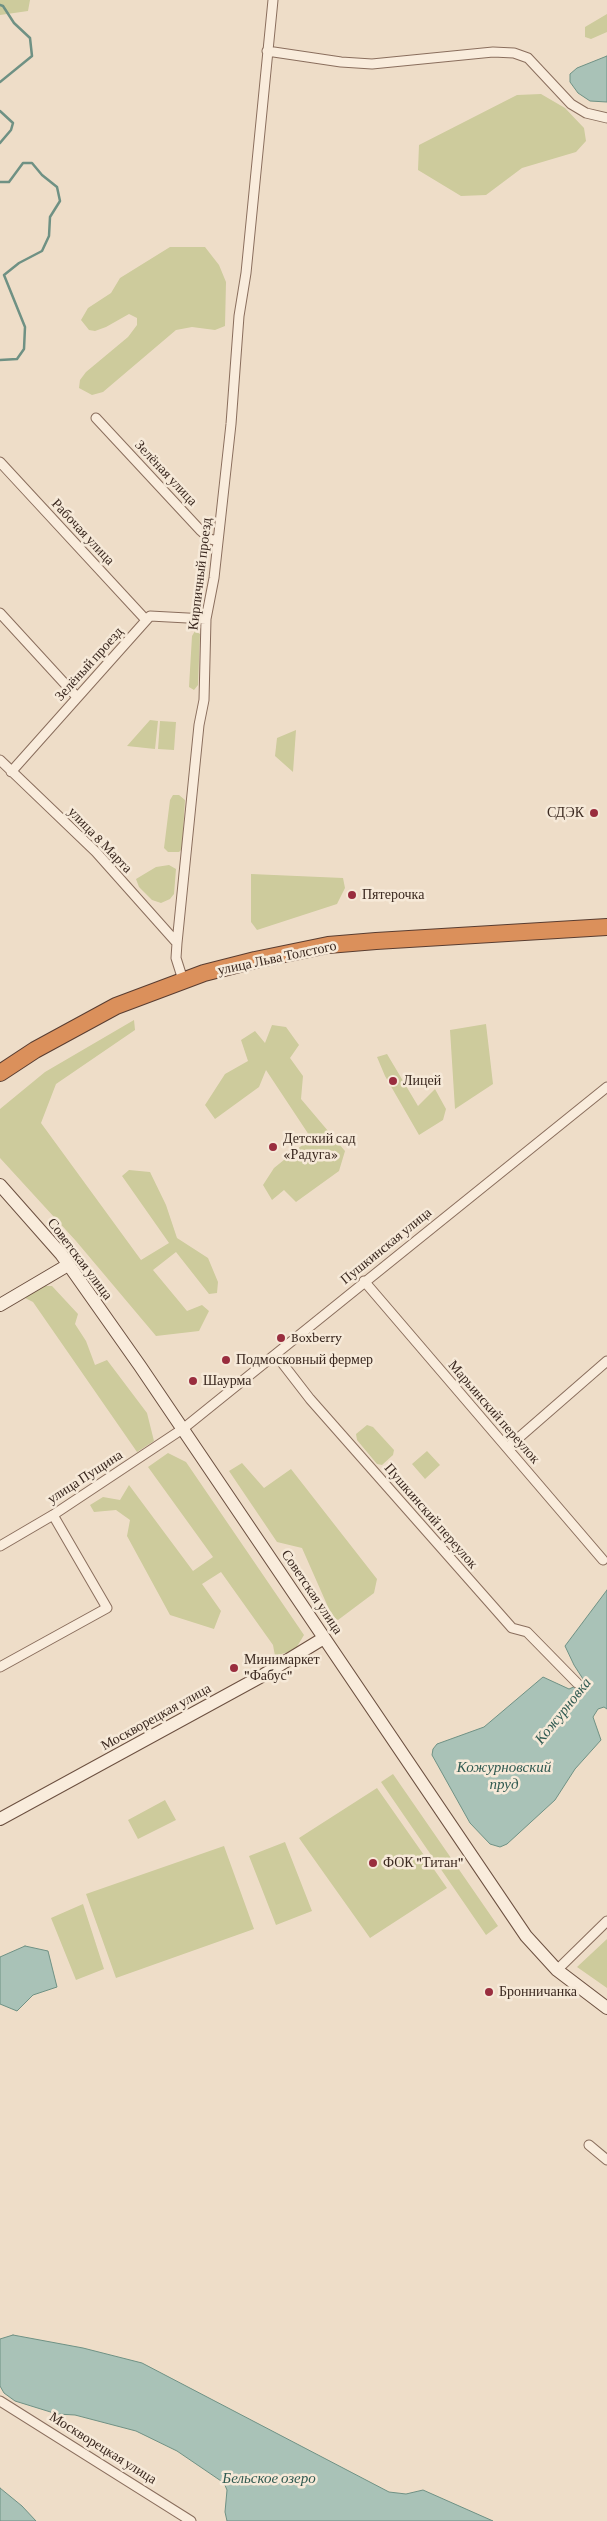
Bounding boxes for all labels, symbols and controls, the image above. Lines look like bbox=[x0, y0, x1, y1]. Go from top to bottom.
street label: Зелёная улица bbox=[131, 437, 201, 509]
street label: Рабочая улица bbox=[48, 495, 118, 569]
street label: Кирпичный проезд bbox=[185, 517, 215, 631]
street label: Зелёный проезд bbox=[51, 623, 127, 705]
street label: улица 8 Марта bbox=[64, 803, 136, 877]
place label: СДЭК bbox=[547, 805, 584, 821]
marker: СДЭК bbox=[588, 807, 600, 819]
place label: Пятерочка bbox=[362, 887, 424, 903]
marker: Пятерочка bbox=[346, 889, 358, 901]
street label: улица Льва Толстого bbox=[216, 937, 338, 979]
place label: Лицей bbox=[403, 1073, 441, 1089]
marker: Лицей bbox=[387, 1075, 399, 1087]
place label: Детский сад «Радуга» bbox=[283, 1131, 356, 1164]
marker: Детский сад «Радуга» bbox=[267, 1141, 279, 1153]
street label: Пушкинская улица bbox=[337, 1204, 435, 1288]
street label: Советская улица bbox=[44, 1215, 116, 1303]
place label: Boxberry bbox=[291, 1330, 342, 1346]
marker: Boxberry bbox=[275, 1332, 287, 1344]
place label: Подмосковный фермер bbox=[236, 1352, 373, 1368]
marker: Подмосковный фермер bbox=[220, 1354, 232, 1366]
street label: Марьинский переулок bbox=[445, 1357, 543, 1467]
place label: Шаурма bbox=[203, 1373, 251, 1389]
marker: Шаурма bbox=[187, 1375, 199, 1387]
street label: улица Пущина bbox=[44, 1446, 126, 1508]
street label: Пушкинский переулок bbox=[381, 1460, 481, 1572]
street label: Советская улица bbox=[278, 1547, 346, 1637]
place label: Минимаркет "Фабус" bbox=[244, 1652, 320, 1684]
marker: Минимаркет "Фабус" bbox=[228, 1662, 240, 1674]
water label: Кожурновка bbox=[531, 1674, 595, 1748]
street label: Москворецкая улица bbox=[98, 1680, 214, 1754]
water label: Кожурновский пруд bbox=[457, 1758, 551, 1793]
place label: ФОК "Титан" bbox=[383, 1855, 463, 1871]
marker: ФОК "Титан" bbox=[367, 1857, 379, 1869]
place label: Бронничанка bbox=[499, 1984, 577, 2000]
marker: Бронничанка bbox=[483, 1986, 495, 1998]
street label: Москворецкая улица bbox=[46, 2408, 160, 2488]
water label: Бельское озеро bbox=[222, 2469, 316, 2487]

